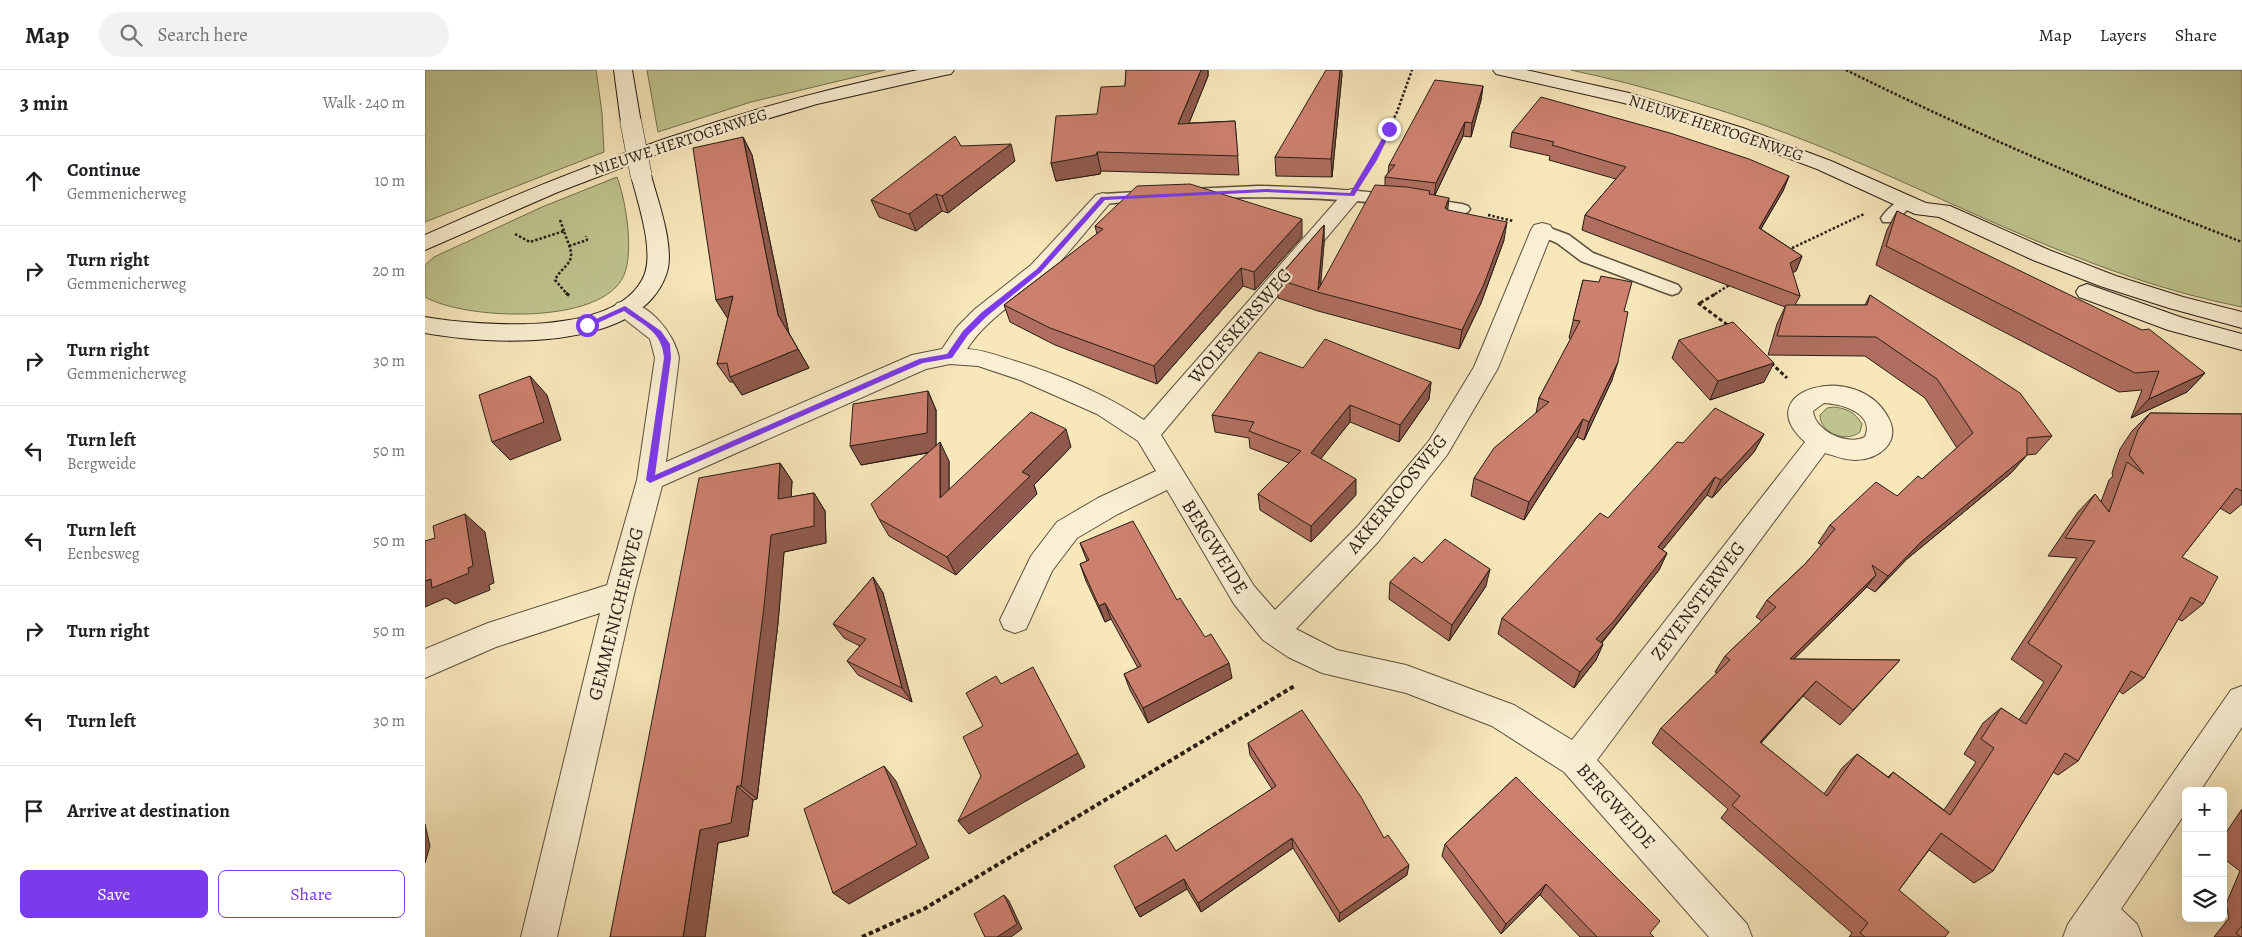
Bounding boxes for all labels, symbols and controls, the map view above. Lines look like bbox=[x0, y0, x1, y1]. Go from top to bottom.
search box bbox=[99, 12, 449, 57]
text: Map bbox=[25, 19, 69, 51]
icon: search bbox=[117, 21, 145, 49]
text: Search here bbox=[157, 22, 248, 48]
text: Map bbox=[2039, 23, 2072, 47]
text: Layers bbox=[2100, 23, 2147, 47]
text: Share bbox=[2175, 23, 2217, 47]
text: 3 min bbox=[20, 89, 68, 117]
street label: NIEUWE HERTOGENWEG bbox=[1626, 89, 1806, 167]
text: Walk · 240 m bbox=[323, 92, 405, 114]
street label: NIEUWE HERTOGENWEG bbox=[590, 103, 770, 181]
route end bbox=[1378, 118, 1401, 141]
text: Continue bbox=[67, 157, 141, 183]
icon: ahead bbox=[20, 167, 48, 195]
text: 10 m bbox=[375, 170, 405, 192]
text: Gemmenicherweg bbox=[67, 183, 187, 205]
text: Turn right bbox=[67, 247, 149, 273]
icon: right bbox=[20, 257, 48, 285]
text: 20 m bbox=[372, 260, 405, 282]
street label: WOLFSKERSWEG bbox=[1182, 263, 1298, 390]
text: Gemmenicherweg bbox=[67, 273, 187, 295]
route start bbox=[576, 314, 599, 337]
text: Turn right bbox=[67, 337, 149, 363]
icon: right bbox=[20, 347, 48, 375]
text: 30 m bbox=[373, 350, 405, 372]
text: Gemmenicherweg bbox=[67, 363, 187, 385]
text: Turn left bbox=[67, 427, 136, 453]
street label: AKKERROOSWEG bbox=[1340, 429, 1453, 560]
icon: left bbox=[20, 437, 48, 465]
text: 50 m bbox=[373, 440, 405, 462]
text: Bergweide bbox=[67, 453, 136, 475]
street label: BERGWEIDE bbox=[1176, 495, 1254, 599]
text: Turn left bbox=[67, 517, 136, 543]
street label: GEMMENICHERWEG bbox=[582, 525, 650, 703]
icon: left bbox=[20, 527, 48, 555]
text: 50 m bbox=[373, 530, 405, 552]
street label: ZEVENSTERWEG bbox=[1645, 536, 1751, 666]
text: Eenbesweg bbox=[67, 543, 140, 565]
icon: right bbox=[20, 617, 48, 645]
text: Turn right bbox=[67, 618, 149, 644]
text: 50 m bbox=[373, 620, 405, 642]
icon: left bbox=[20, 707, 48, 735]
text: Turn left bbox=[67, 708, 136, 734]
text: 30 m bbox=[373, 710, 405, 732]
street label: BERGWEIDE bbox=[1571, 758, 1661, 854]
map controls bbox=[2182, 787, 2227, 922]
button: + bbox=[2182, 787, 2227, 832]
icon: arrive bbox=[20, 797, 48, 825]
text: Arrive at destination bbox=[67, 798, 230, 824]
button: − bbox=[2182, 832, 2227, 877]
button: Save bbox=[20, 870, 208, 918]
button: Share bbox=[218, 870, 405, 918]
button: layers bbox=[2182, 877, 2227, 922]

